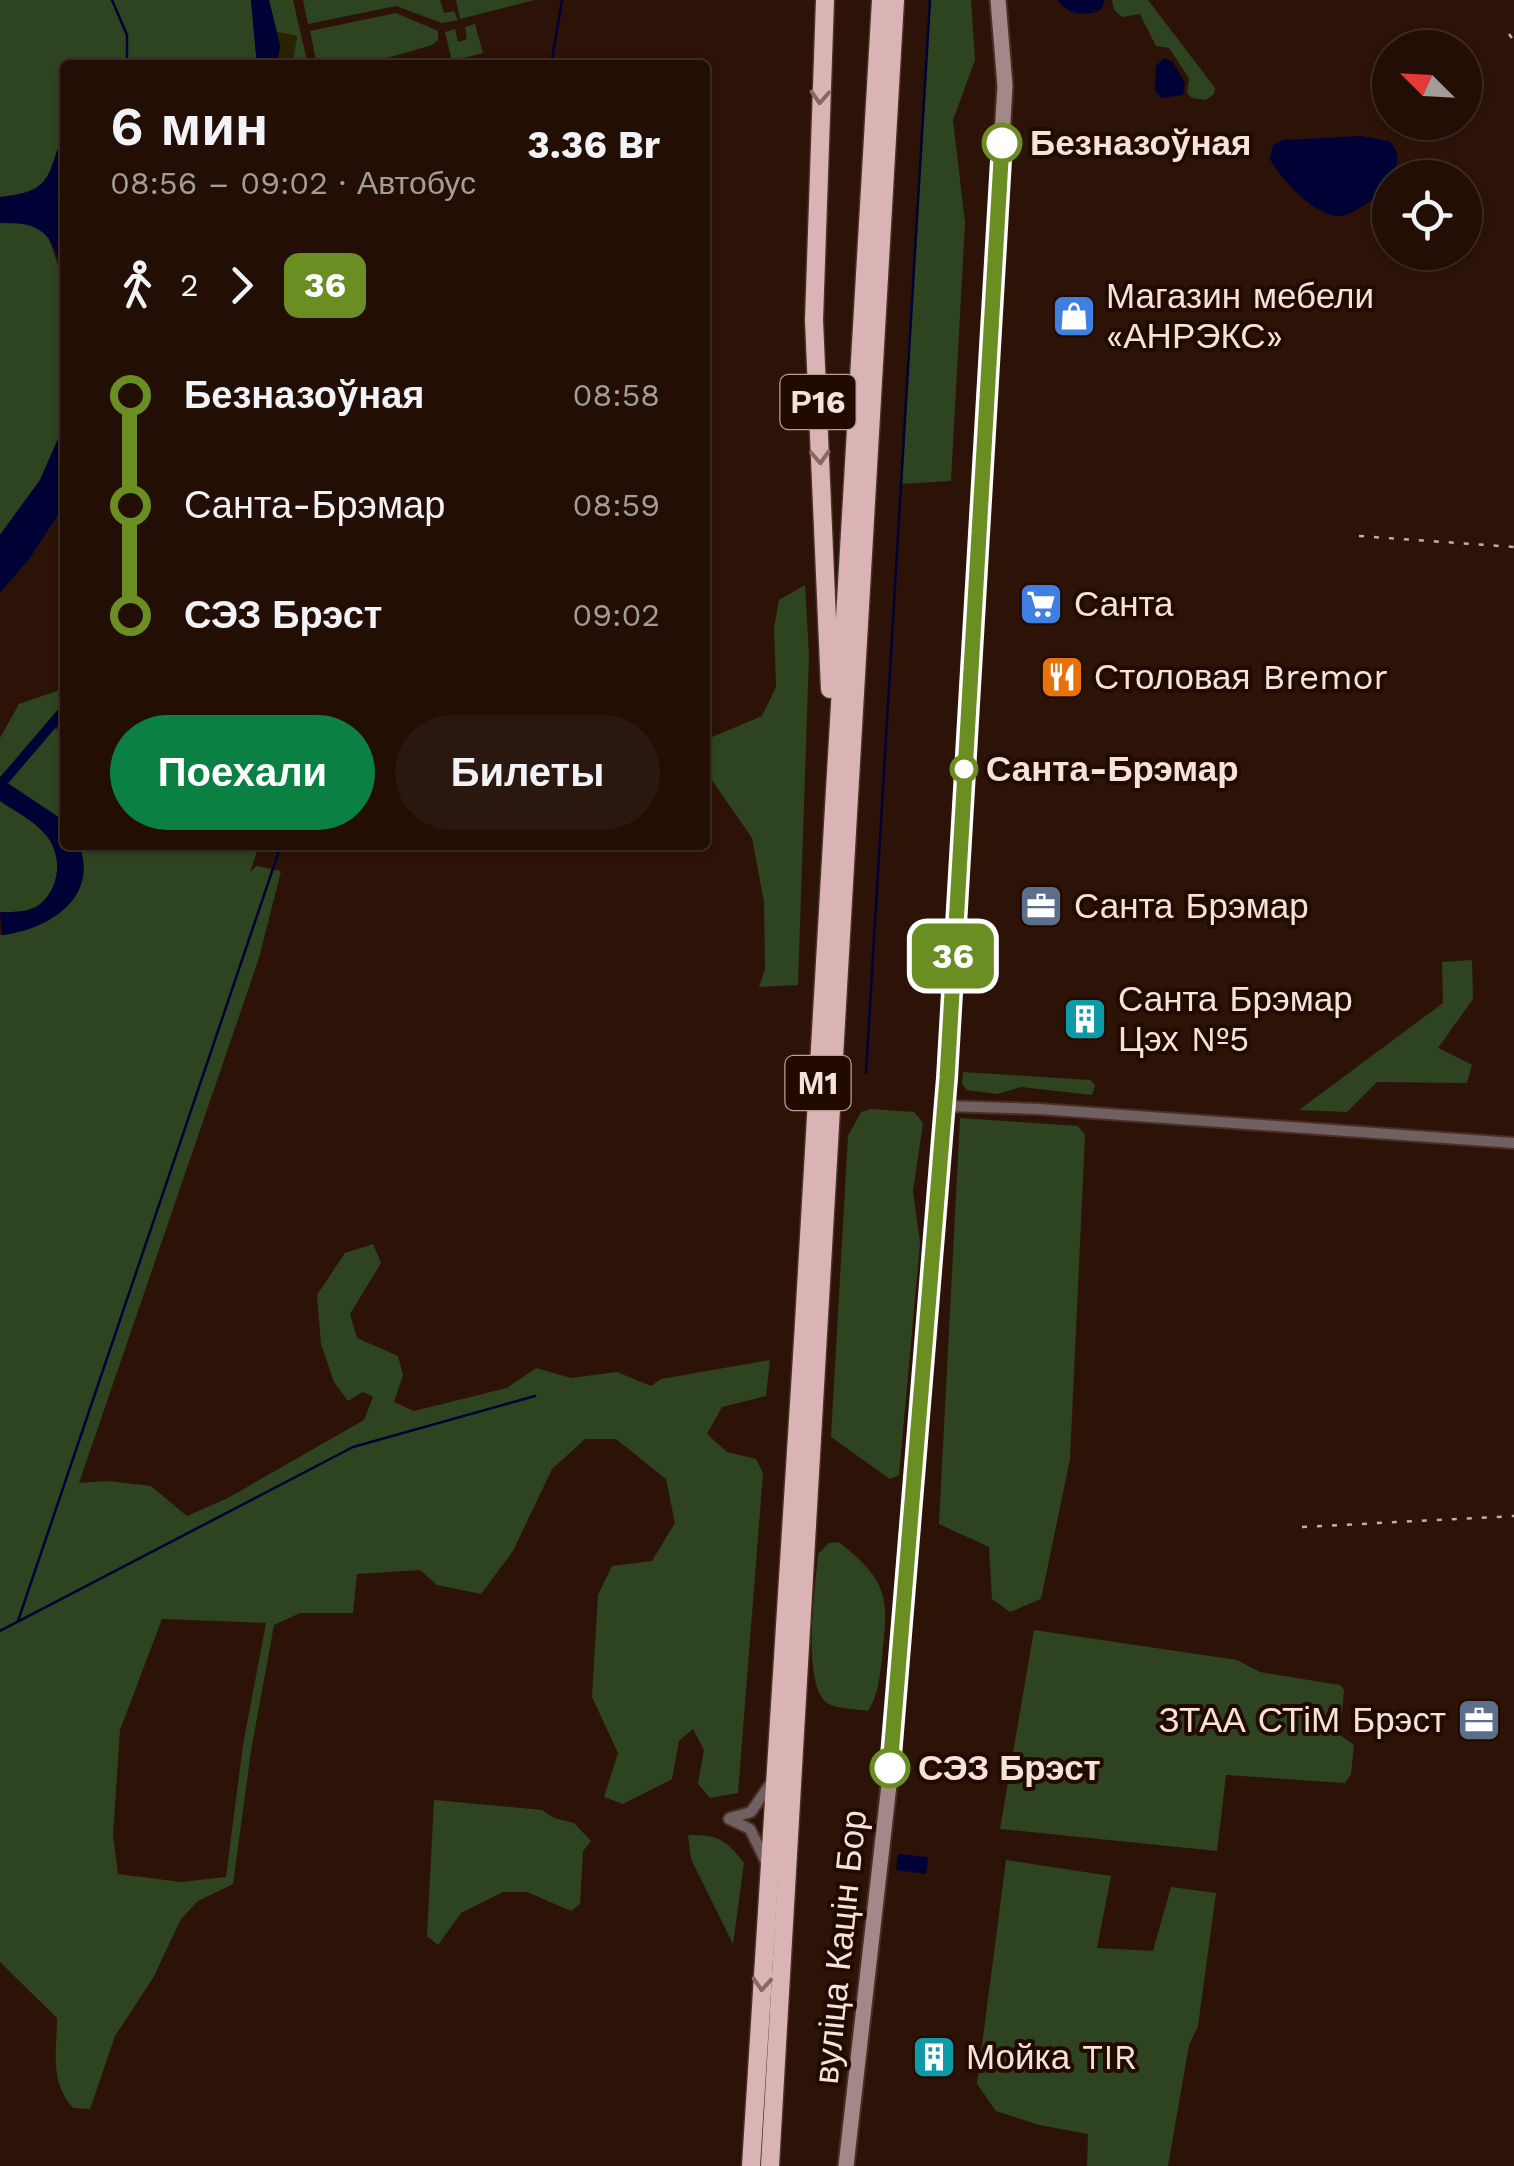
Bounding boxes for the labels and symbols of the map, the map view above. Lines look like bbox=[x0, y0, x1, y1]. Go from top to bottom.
north arrow bbox=[1372, 30, 1482, 140]
one-way arrow bbox=[810, 90, 831, 106]
place label: Безназоўная bbox=[1030, 122, 1251, 164]
marker: Безназоўная bbox=[983, 124, 1021, 162]
place label: Магазин мебели «АНРЭКС» bbox=[1106, 275, 1374, 357]
shop icon: Магазин мебели «АНРЭКС» bbox=[1051, 293, 1097, 339]
road number: Р16 bbox=[780, 375, 856, 429]
one-way arrow bbox=[809, 450, 830, 466]
supermarket icon: Санта bbox=[1018, 581, 1064, 627]
place label: Санта bbox=[1074, 583, 1174, 625]
restaurant icon: Столовая Bremor bbox=[1039, 654, 1085, 700]
place label: Столовая Bremor bbox=[1094, 656, 1388, 698]
place label: Санта-Брэмар bbox=[986, 748, 1239, 790]
marker: Санта-Брэмар bbox=[951, 756, 977, 782]
office icon: Санта Брэмар bbox=[1018, 883, 1064, 929]
place label: Санта Брэмар bbox=[1074, 885, 1309, 927]
line badge: 36 bbox=[908, 924, 998, 988]
place label: Санта Брэмар Цэх №5 bbox=[1118, 978, 1353, 1060]
building icon: Санта Брэмар Цэх №5 bbox=[1062, 996, 1108, 1042]
road number: М1 bbox=[786, 1056, 850, 1110]
office icon: ЗТАА СТіМ Брэст bbox=[1456, 1697, 1502, 1743]
place label: ЗТАА СТіМ Брэст bbox=[1159, 1699, 1446, 1741]
place label: СЭЗ Брэст bbox=[918, 1747, 1101, 1789]
marker: СЭЗ Брэст bbox=[871, 1749, 909, 1787]
street label: вуліца Кацін Бор bbox=[805, 1808, 875, 2086]
one-way arrow bbox=[752, 1976, 774, 1992]
building icon: Мойка TIR bbox=[911, 2034, 957, 2080]
place label: Мойка TIR bbox=[966, 2036, 1137, 2078]

